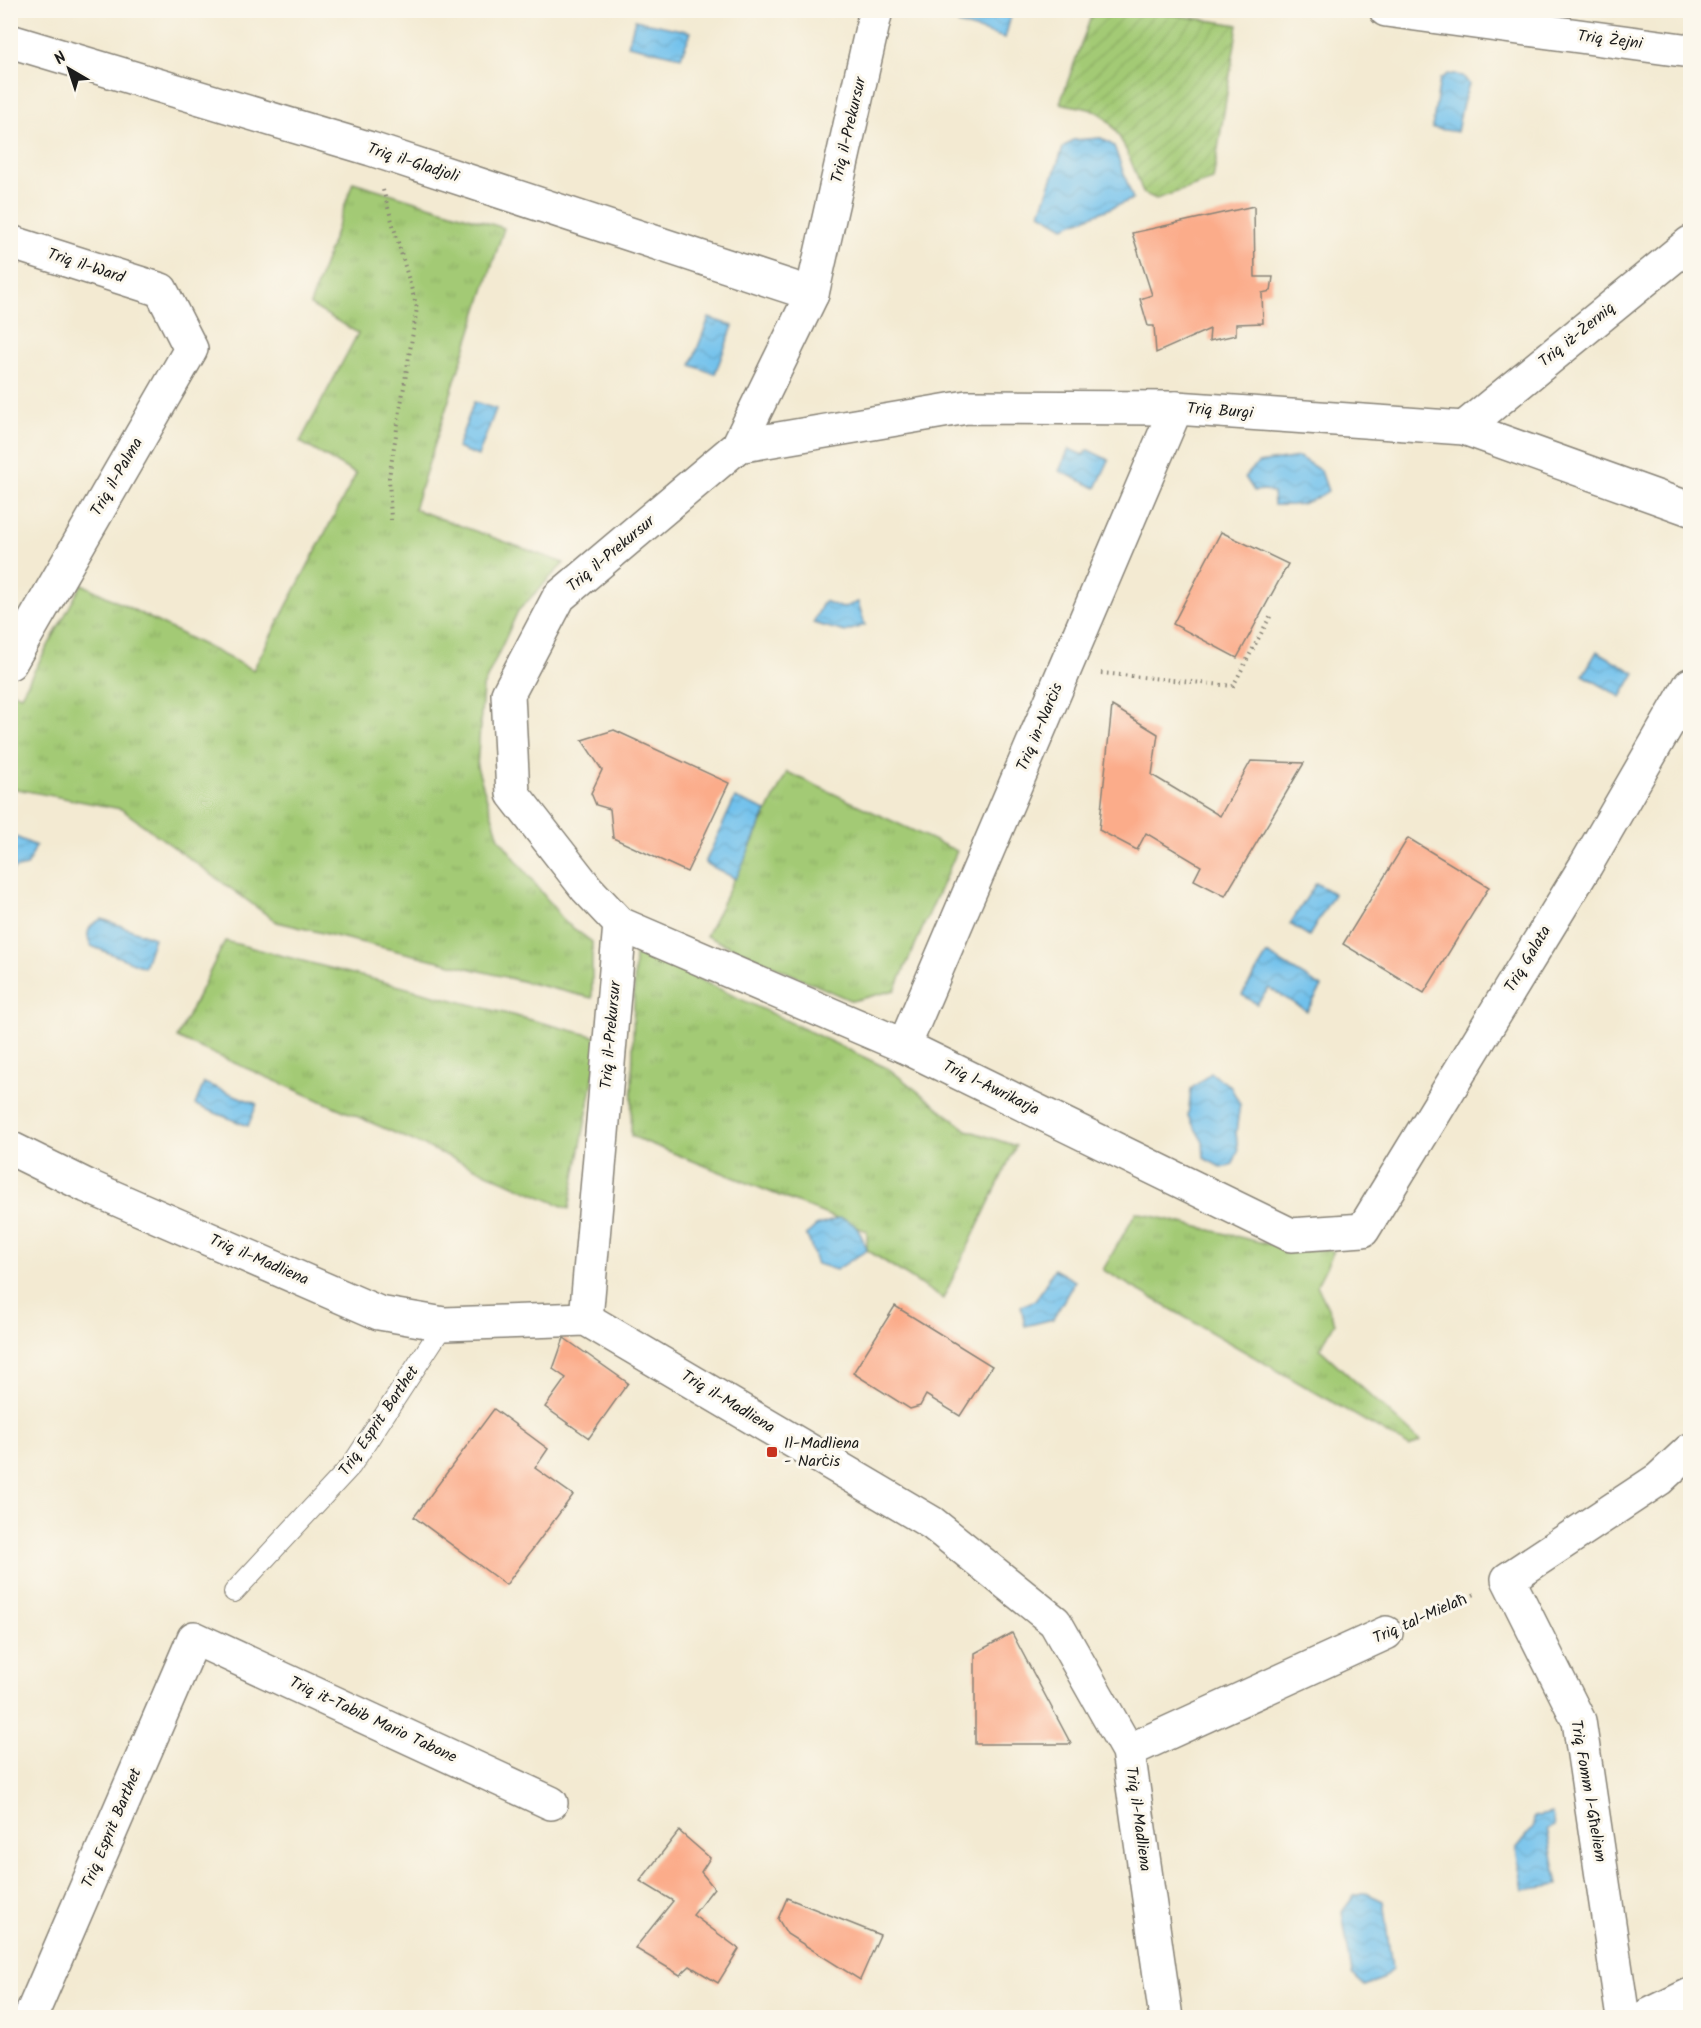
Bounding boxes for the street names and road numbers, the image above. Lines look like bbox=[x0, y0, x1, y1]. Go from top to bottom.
street label: Triq Żejni bbox=[1576, 24, 1645, 57]
street label: Triq il-Prekursur bbox=[825, 73, 874, 186]
street label: Triq il-Gladjoli bbox=[364, 136, 463, 190]
street label: Triq il-Ward bbox=[44, 242, 129, 291]
street label: Triq iż-Żerniq bbox=[1533, 296, 1621, 374]
street label: Triq Burgi bbox=[1186, 396, 1255, 426]
street label: Triq il-Palma bbox=[84, 433, 150, 521]
street label: Triq il-Prekursur bbox=[562, 509, 662, 598]
street label: Triq in-Narċis bbox=[1010, 679, 1070, 775]
street label: Triq Galata bbox=[1498, 921, 1558, 997]
street label: Triq il-Prekursur bbox=[594, 978, 628, 1090]
street label: Triq l-Awrikarja bbox=[939, 1054, 1043, 1122]
street label: Triq il-Madliena bbox=[205, 1228, 313, 1292]
street label: Triq Esprit Barthet bbox=[333, 1360, 426, 1481]
street label: Triq il-Madliena bbox=[676, 1364, 780, 1440]
street label: Triq tal-Mielaħ bbox=[1369, 1587, 1471, 1651]
street label: Triq it-Tabib Mario Tabone bbox=[285, 1670, 461, 1770]
street label: Triq Fomm l-Għeliem bbox=[1563, 1718, 1613, 1864]
street label: Triq Esprit Barthet bbox=[75, 1763, 149, 1892]
street label: Triq il-Madliena bbox=[1118, 1765, 1158, 1873]

